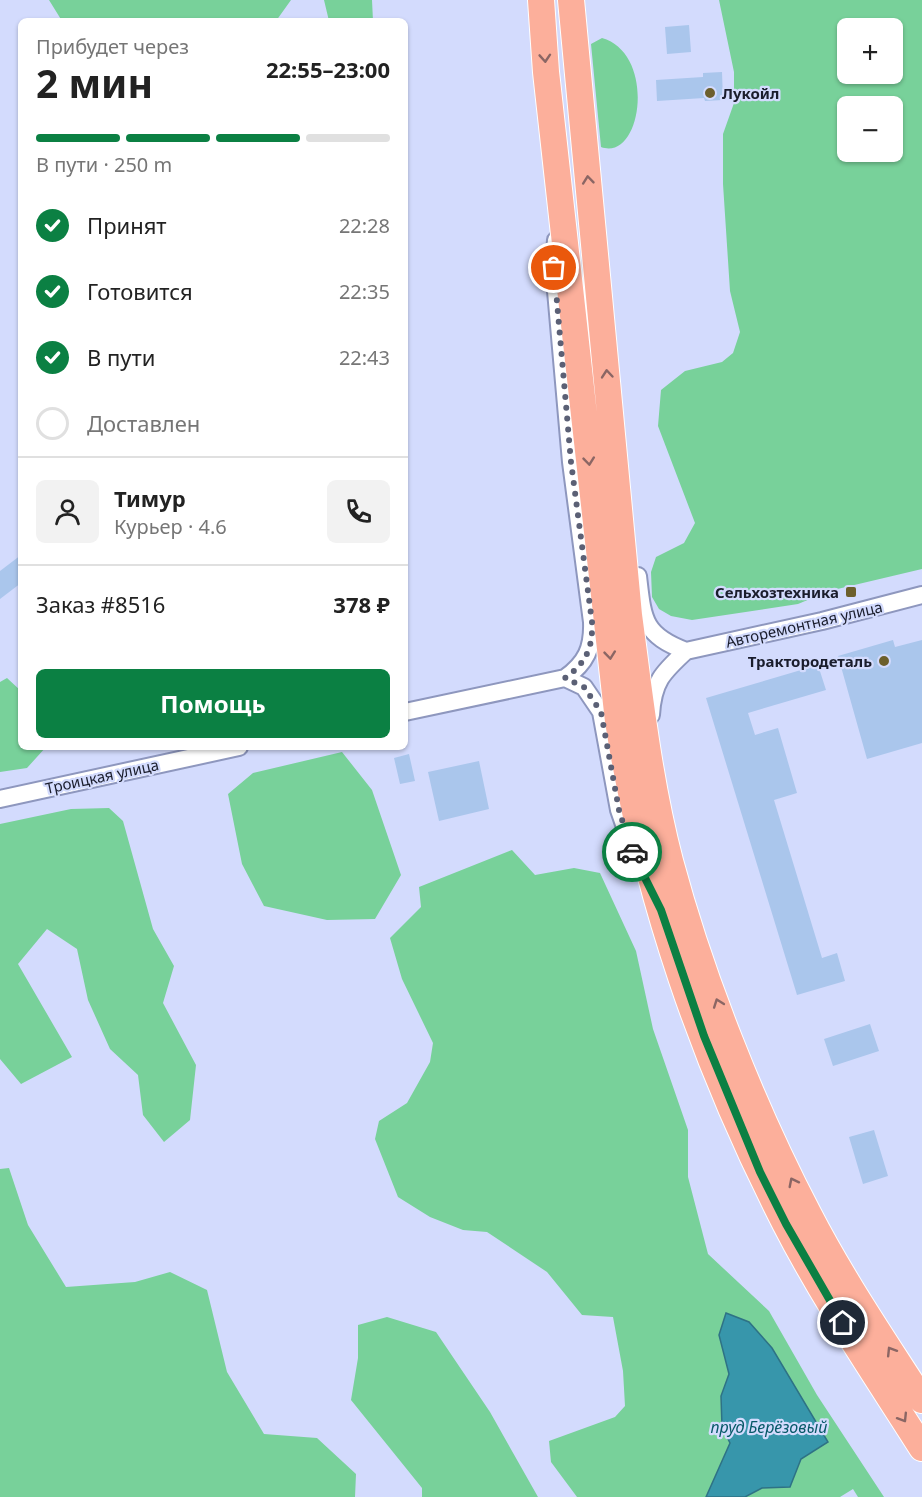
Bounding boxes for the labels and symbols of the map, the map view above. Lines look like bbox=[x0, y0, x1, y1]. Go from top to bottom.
one-way arrow bbox=[538, 54, 551, 63]
place label: Лукойл bbox=[722, 83, 779, 103]
marker: Лукойл bbox=[703, 86, 717, 100]
one-way arrow bbox=[582, 176, 595, 185]
pin bbox=[528, 242, 579, 293]
one-way arrow bbox=[601, 370, 614, 379]
one-way arrow bbox=[582, 456, 594, 465]
place label: Сельхозтехника bbox=[715, 582, 839, 602]
marker: Сельхозтехника bbox=[844, 585, 858, 599]
street label: Авторемонтная улица bbox=[724, 596, 884, 652]
one-way arrow bbox=[603, 650, 616, 659]
place label: Трактородеталь bbox=[748, 651, 872, 671]
marker: Трактородеталь bbox=[877, 654, 891, 668]
street label: Троицкая улица bbox=[43, 754, 161, 798]
courier bbox=[602, 822, 662, 882]
one-way arrow bbox=[712, 998, 725, 1008]
one-way arrow bbox=[788, 1178, 800, 1189]
pin bbox=[817, 1297, 868, 1348]
one-way arrow bbox=[886, 1347, 898, 1357]
one-way arrow bbox=[896, 1411, 907, 1422]
water label: пруд Берёзовый bbox=[711, 1416, 827, 1438]

